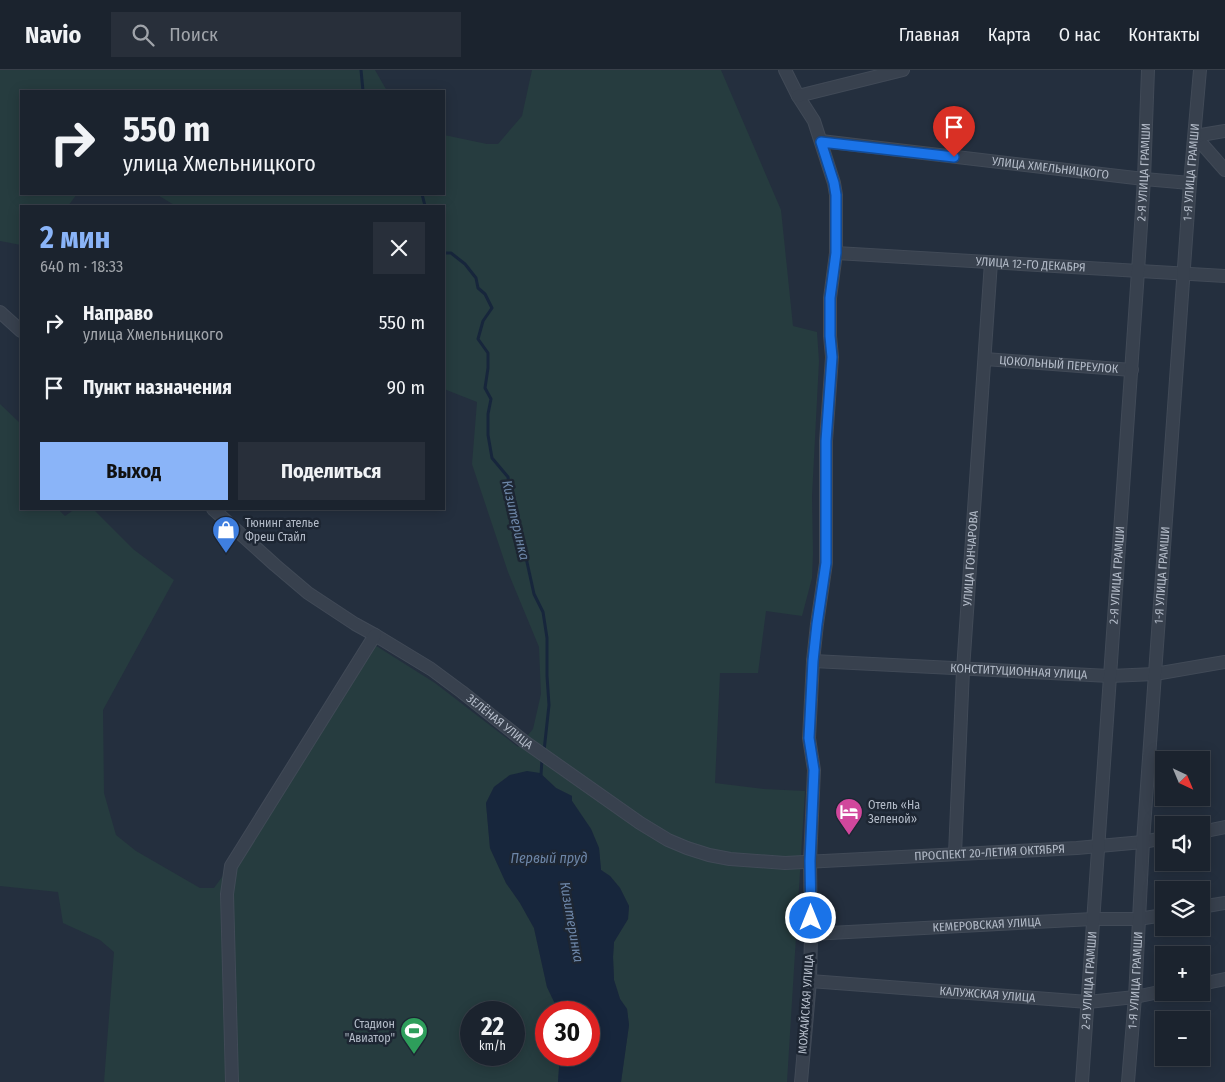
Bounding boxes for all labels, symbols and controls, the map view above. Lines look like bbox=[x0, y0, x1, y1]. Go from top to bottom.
search box bbox=[111, 12, 461, 57]
text: Navio bbox=[25, 21, 81, 49]
icon: search bbox=[129, 21, 157, 49]
text: Поиск bbox=[169, 23, 218, 46]
text: Главная bbox=[899, 24, 960, 46]
text: Карта bbox=[988, 24, 1031, 46]
text: О нас bbox=[1059, 24, 1100, 46]
text: Контакты bbox=[1128, 24, 1200, 46]
pin bbox=[933, 106, 975, 157]
text: 550 m bbox=[123, 108, 210, 150]
icon: right bbox=[40, 110, 105, 175]
icon: arrive bbox=[940, 113, 968, 141]
street label: 2-Я УЛИЦА ГРАМШИ bbox=[1134, 123, 1153, 222]
street label: 1-Я УЛИЦА ГРАМШИ bbox=[1180, 123, 1202, 221]
text: улица Хмельницкого bbox=[123, 150, 316, 177]
street label: УЛИЦА ХМЕЛЬНИЦКОГО bbox=[990, 154, 1110, 182]
text: 2 мин bbox=[40, 220, 111, 256]
button: close bbox=[373, 222, 425, 274]
street label: УЛИЦА 12-ГО ДЕКАБРЯ bbox=[974, 254, 1086, 275]
text: 640 m · 18:33 bbox=[40, 257, 123, 276]
text: Направо bbox=[83, 302, 153, 325]
icon: right bbox=[40, 309, 68, 337]
text: 550 m bbox=[379, 311, 425, 334]
text: улица Хмельницкого bbox=[83, 325, 223, 344]
street label: ЦОКОЛЬНЫЙ ПЕРЕУЛОК bbox=[999, 353, 1119, 376]
icon: arrive bbox=[40, 374, 68, 402]
text: Пункт назначения bbox=[83, 376, 232, 399]
text: 90 m bbox=[387, 376, 425, 399]
button: Выход bbox=[40, 442, 228, 500]
button: Поделиться bbox=[238, 442, 425, 500]
water label: Кизитеринка bbox=[498, 479, 533, 562]
street label: УЛИЦА ГОНЧАРОВА bbox=[960, 510, 981, 608]
shop icon: Тюнинг ателье Фреш Стайл bbox=[211, 515, 241, 554]
place label: Тюнинг ателье Фреш Стайл bbox=[245, 516, 319, 544]
street label: 2-Я УЛИЦА ГРАМШИ bbox=[1107, 526, 1127, 625]
street label: 1-Я УЛИЦА ГРАМШИ bbox=[1152, 526, 1172, 624]
street label: КОНСТИТУЦИОННАЯ УЛИЦА bbox=[950, 661, 1088, 682]
street label: ЗЕЛЁНАЯ УЛИЦА bbox=[464, 691, 536, 753]
north arrow bbox=[1155, 751, 1210, 806]
map controls bbox=[1155, 751, 1210, 1066]
hotel icon: Отель «На Зеленой» bbox=[834, 797, 864, 836]
place label: Отель «На Зеленой» bbox=[868, 798, 920, 826]
button: sound bbox=[1155, 816, 1210, 871]
street label: ПРОСПЕКТ 20-ЛЕТИЯ ОКТЯБРЯ bbox=[914, 842, 1065, 863]
water label: Первый пруд bbox=[511, 850, 587, 867]
water label: Кизитеринка bbox=[556, 880, 587, 964]
button: layers bbox=[1155, 881, 1210, 936]
position arrow bbox=[784, 891, 836, 943]
street label: КЕМЕРОВСКАЯ УЛИЦА bbox=[932, 915, 1042, 935]
street label: 2-Я УЛИЦА ГРАМШИ bbox=[1079, 931, 1099, 1030]
street label: 1-Я УЛИЦА ГРАМШИ bbox=[1125, 931, 1145, 1030]
button: + bbox=[1155, 946, 1210, 1001]
street label: МОЖАЙСКАЯ УЛИЦА bbox=[795, 953, 817, 1054]
street label: КАЛУЖСКАЯ УЛИЦА bbox=[939, 984, 1037, 1005]
speed limit sign: 30 bbox=[535, 1001, 600, 1066]
button: − bbox=[1155, 1011, 1210, 1066]
text: 22 bbox=[481, 1012, 504, 1042]
sports icon: Стадион "Авиатор" bbox=[399, 1016, 429, 1055]
place label: Стадион "Авиатор" bbox=[345, 1017, 395, 1045]
text: km/h bbox=[479, 1039, 506, 1053]

